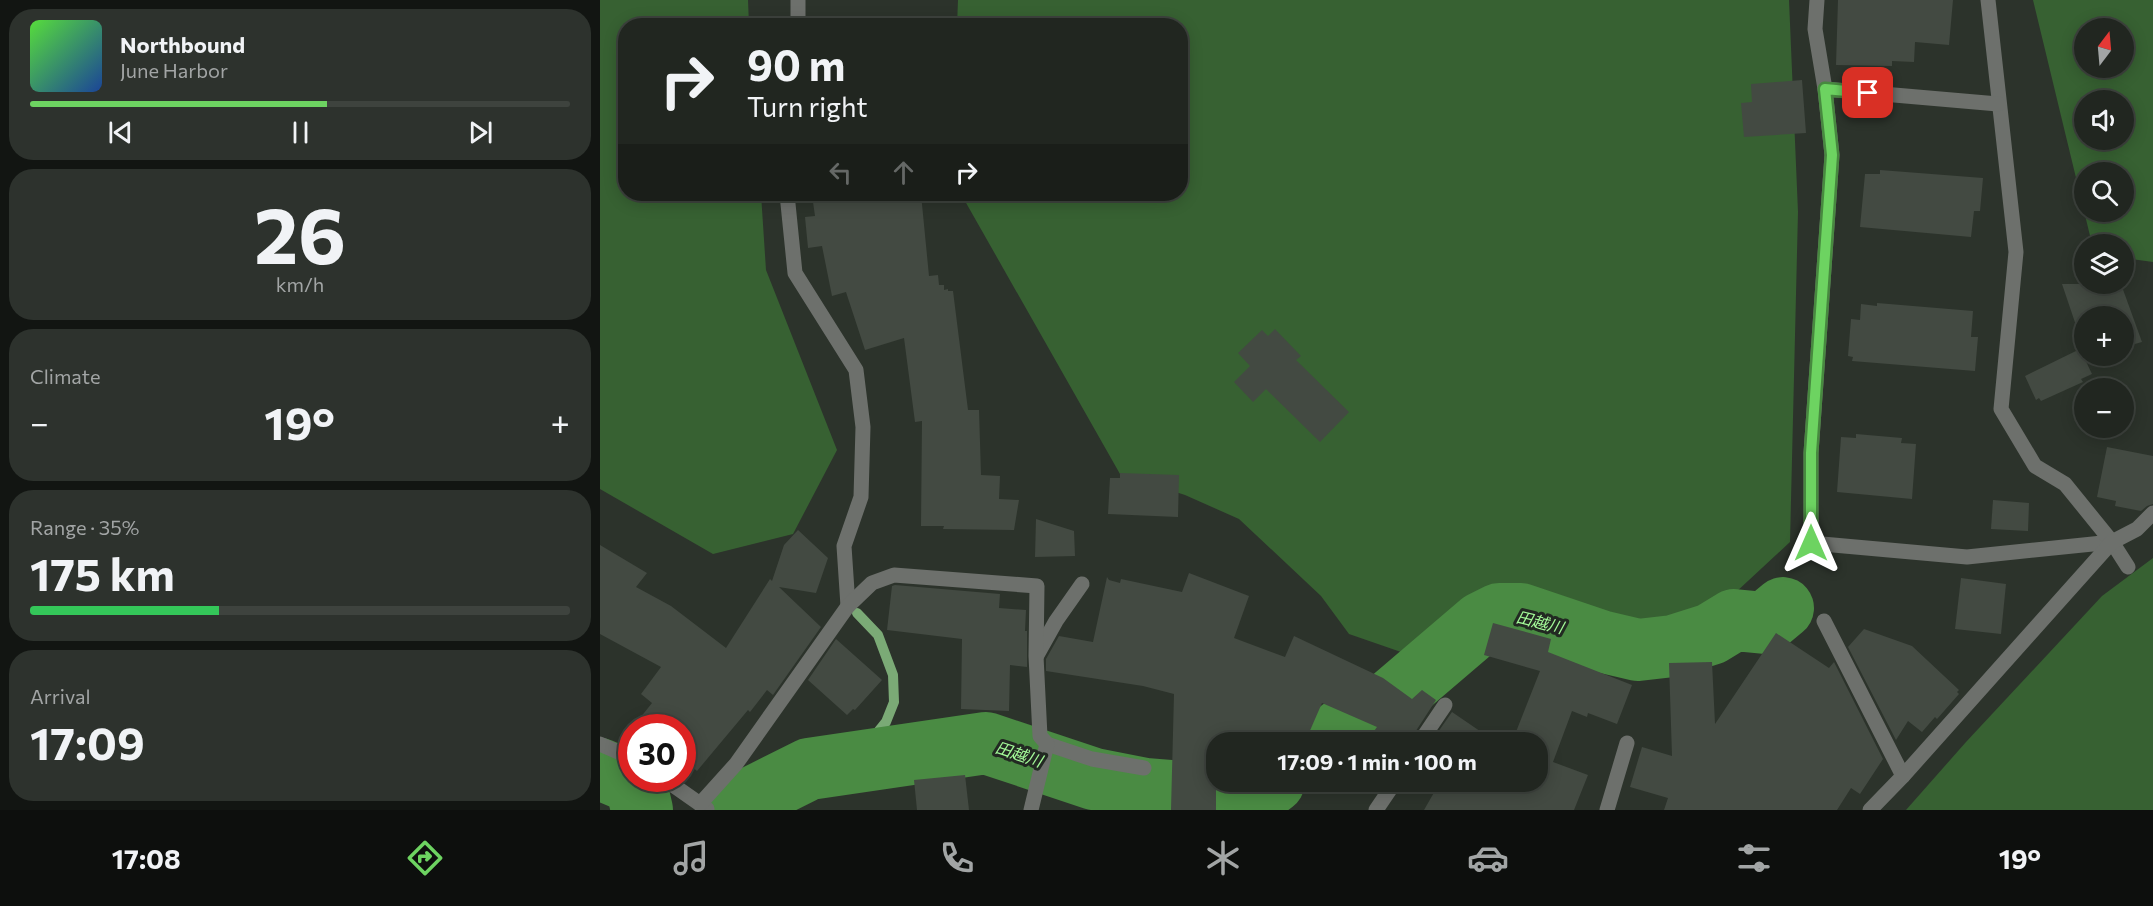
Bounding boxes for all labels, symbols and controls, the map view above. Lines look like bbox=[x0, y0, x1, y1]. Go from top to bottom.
north arrow bbox=[2074, 18, 2134, 78]
map controls bbox=[2074, 18, 2134, 438]
text: Northbound bbox=[120, 31, 245, 58]
text: 90 m bbox=[747, 38, 846, 90]
icon: right bbox=[648, 42, 726, 120]
text: June Harbor bbox=[120, 58, 228, 82]
pin bbox=[1842, 67, 1893, 118]
icon: arrive bbox=[1851, 76, 1884, 109]
text: Turn right bbox=[747, 90, 867, 123]
button: sound bbox=[2074, 90, 2134, 150]
icon: previous bbox=[104, 116, 137, 149]
icon: pause bbox=[284, 116, 317, 149]
icon: next bbox=[464, 116, 497, 149]
icon: left bbox=[824, 156, 857, 189]
icon: ahead bbox=[887, 156, 920, 189]
icon: right bbox=[950, 156, 983, 189]
button: search bbox=[2074, 162, 2134, 222]
text: 26 bbox=[254, 185, 346, 280]
button: layers bbox=[2074, 234, 2134, 294]
text: km/h bbox=[276, 272, 324, 296]
button: + bbox=[2074, 306, 2134, 366]
text: Climate bbox=[30, 364, 100, 388]
button: − bbox=[2074, 378, 2134, 438]
text: 19° bbox=[264, 394, 335, 449]
text: − bbox=[30, 401, 49, 442]
text: + bbox=[551, 401, 570, 442]
position arrow bbox=[1779, 511, 1843, 575]
text: Range · 35% bbox=[30, 515, 139, 539]
text: 175 km bbox=[30, 545, 175, 600]
water label: 田越川 bbox=[1515, 606, 1568, 637]
text: Arrival bbox=[30, 684, 91, 708]
text: 17:09 bbox=[30, 714, 145, 769]
speed limit sign: 30 bbox=[618, 714, 696, 792]
water label: 田越川 bbox=[993, 737, 1047, 771]
text: 17:09 · 1 min · 100 m bbox=[1277, 748, 1477, 775]
icon: directions bbox=[404, 837, 446, 879]
icon: music bbox=[670, 837, 712, 879]
icon: phone bbox=[936, 837, 978, 879]
icon: climate bbox=[1202, 837, 1244, 879]
icon: car bbox=[1467, 837, 1509, 879]
icon: filters bbox=[1733, 837, 1775, 879]
text: 17:08 bbox=[112, 842, 181, 875]
text: 19° bbox=[1999, 842, 2041, 875]

